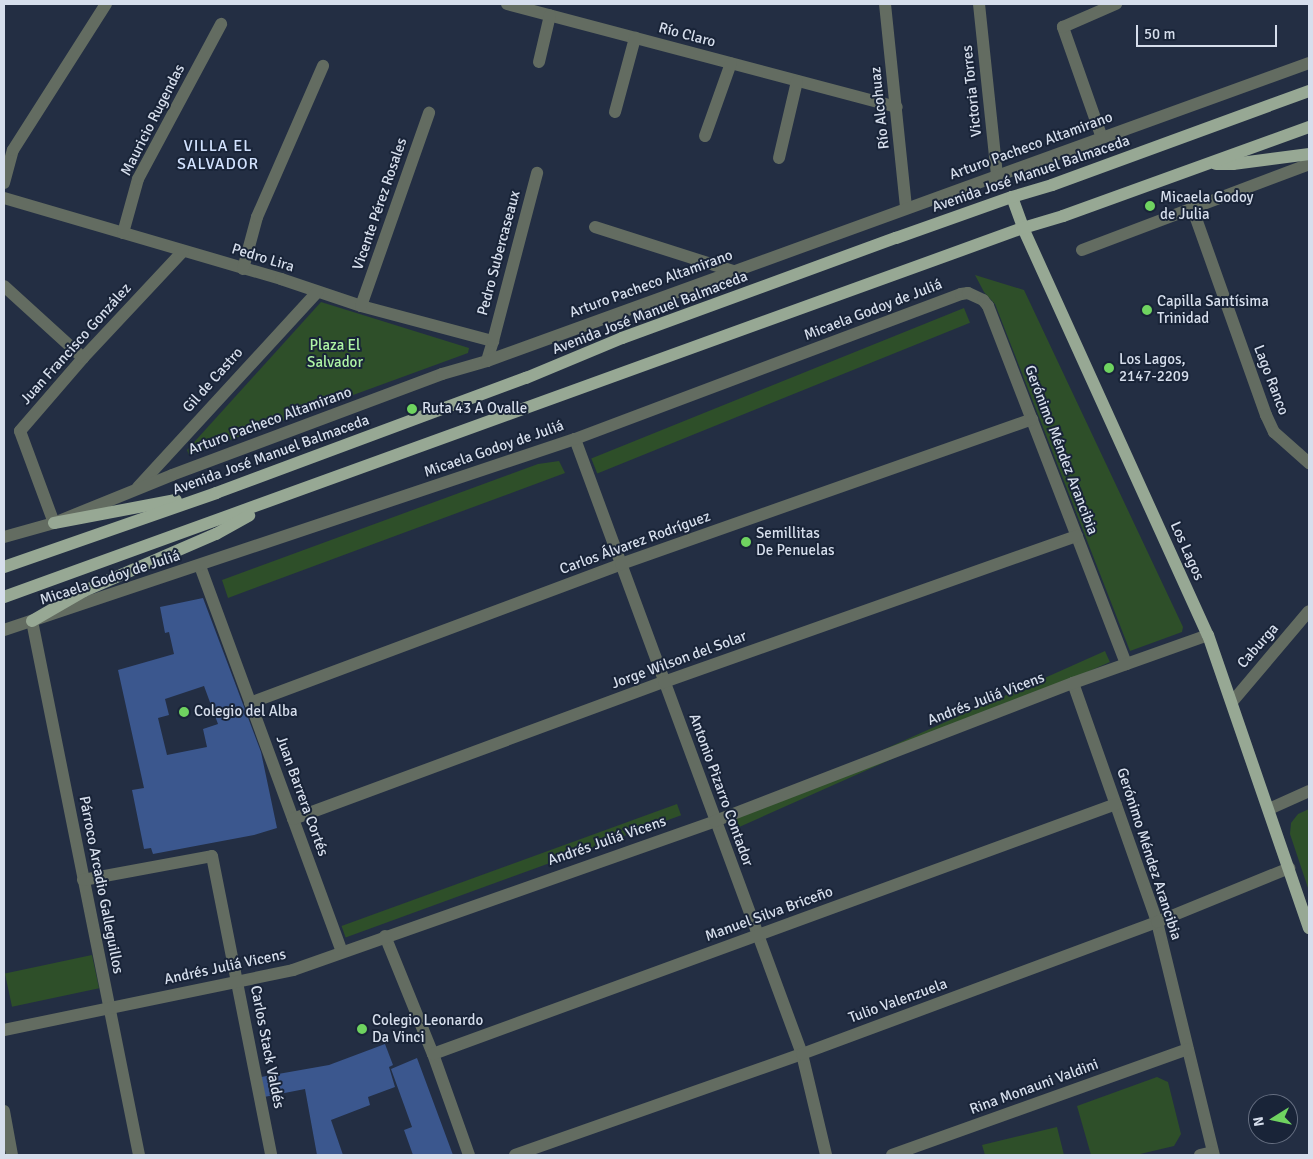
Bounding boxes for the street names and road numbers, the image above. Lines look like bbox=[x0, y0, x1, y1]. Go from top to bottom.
street label: Río Claro bbox=[657, 19, 717, 51]
street label: Victoria Torres bbox=[958, 44, 986, 138]
street label: Mauricio Rugendas bbox=[117, 61, 189, 179]
street label: Río Alcohuaz bbox=[867, 66, 893, 150]
street label: Arturo Pacheco Altamirano bbox=[947, 108, 1115, 184]
street label: Avenida José Manuel Balmaceda bbox=[930, 132, 1132, 216]
street label: Vicente Pérez Rosales bbox=[349, 135, 411, 273]
street label: Pedro Subercaseaux bbox=[474, 189, 524, 317]
street label: Pedro Lira bbox=[230, 240, 296, 276]
street label: Arturo Pacheco Altamirano bbox=[567, 246, 735, 322]
street label: Avenida José Manuel Balmaceda bbox=[550, 267, 750, 359]
street label: Micaela Godoy de Juliá bbox=[801, 275, 945, 345]
street label: Juan Francisco González bbox=[17, 280, 135, 408]
street label: Lago Ranco bbox=[1249, 342, 1293, 418]
street label: Gil de Castro bbox=[179, 344, 247, 416]
street label: Gerónimo Méndez Arancibia bbox=[1020, 363, 1102, 537]
street label: Arturo Pacheco Altamirano bbox=[186, 383, 354, 459]
street label: Avenida José Manuel Balmaceda bbox=[170, 411, 372, 499]
street label: Micaela Godoy de Juliá bbox=[422, 417, 566, 481]
street label: Carlos Álvarez Rodríguez bbox=[557, 507, 713, 579]
street label: Los Lagos bbox=[1166, 519, 1208, 583]
street label: Micaela Godoy de Juliá bbox=[38, 547, 182, 609]
street label: Caburga bbox=[1234, 620, 1282, 672]
street label: Jorge Wilson del Solar bbox=[609, 627, 749, 693]
street label: Andrés Juliá Vicens bbox=[925, 668, 1047, 730]
street label: Antonio Pizarro Contador bbox=[685, 711, 757, 869]
street label: Juan Barrera Cortés bbox=[272, 733, 332, 859]
street label: Gerónimo Méndez Arancibia bbox=[1113, 766, 1185, 942]
street label: Párroco Arcadio Galleguillos bbox=[75, 795, 127, 975]
street label: Andrés Juliá Vicens bbox=[545, 812, 669, 870]
street label: Manuel Silva Briceño bbox=[703, 882, 835, 946]
street label: Andrés Juliá Vicens bbox=[162, 945, 288, 989]
street label: Tulio Valenzuela bbox=[846, 975, 950, 1027]
street label: Carlos Stack Valdés bbox=[246, 984, 288, 1110]
street label: Rina Monauni Valdini bbox=[967, 1055, 1101, 1119]

